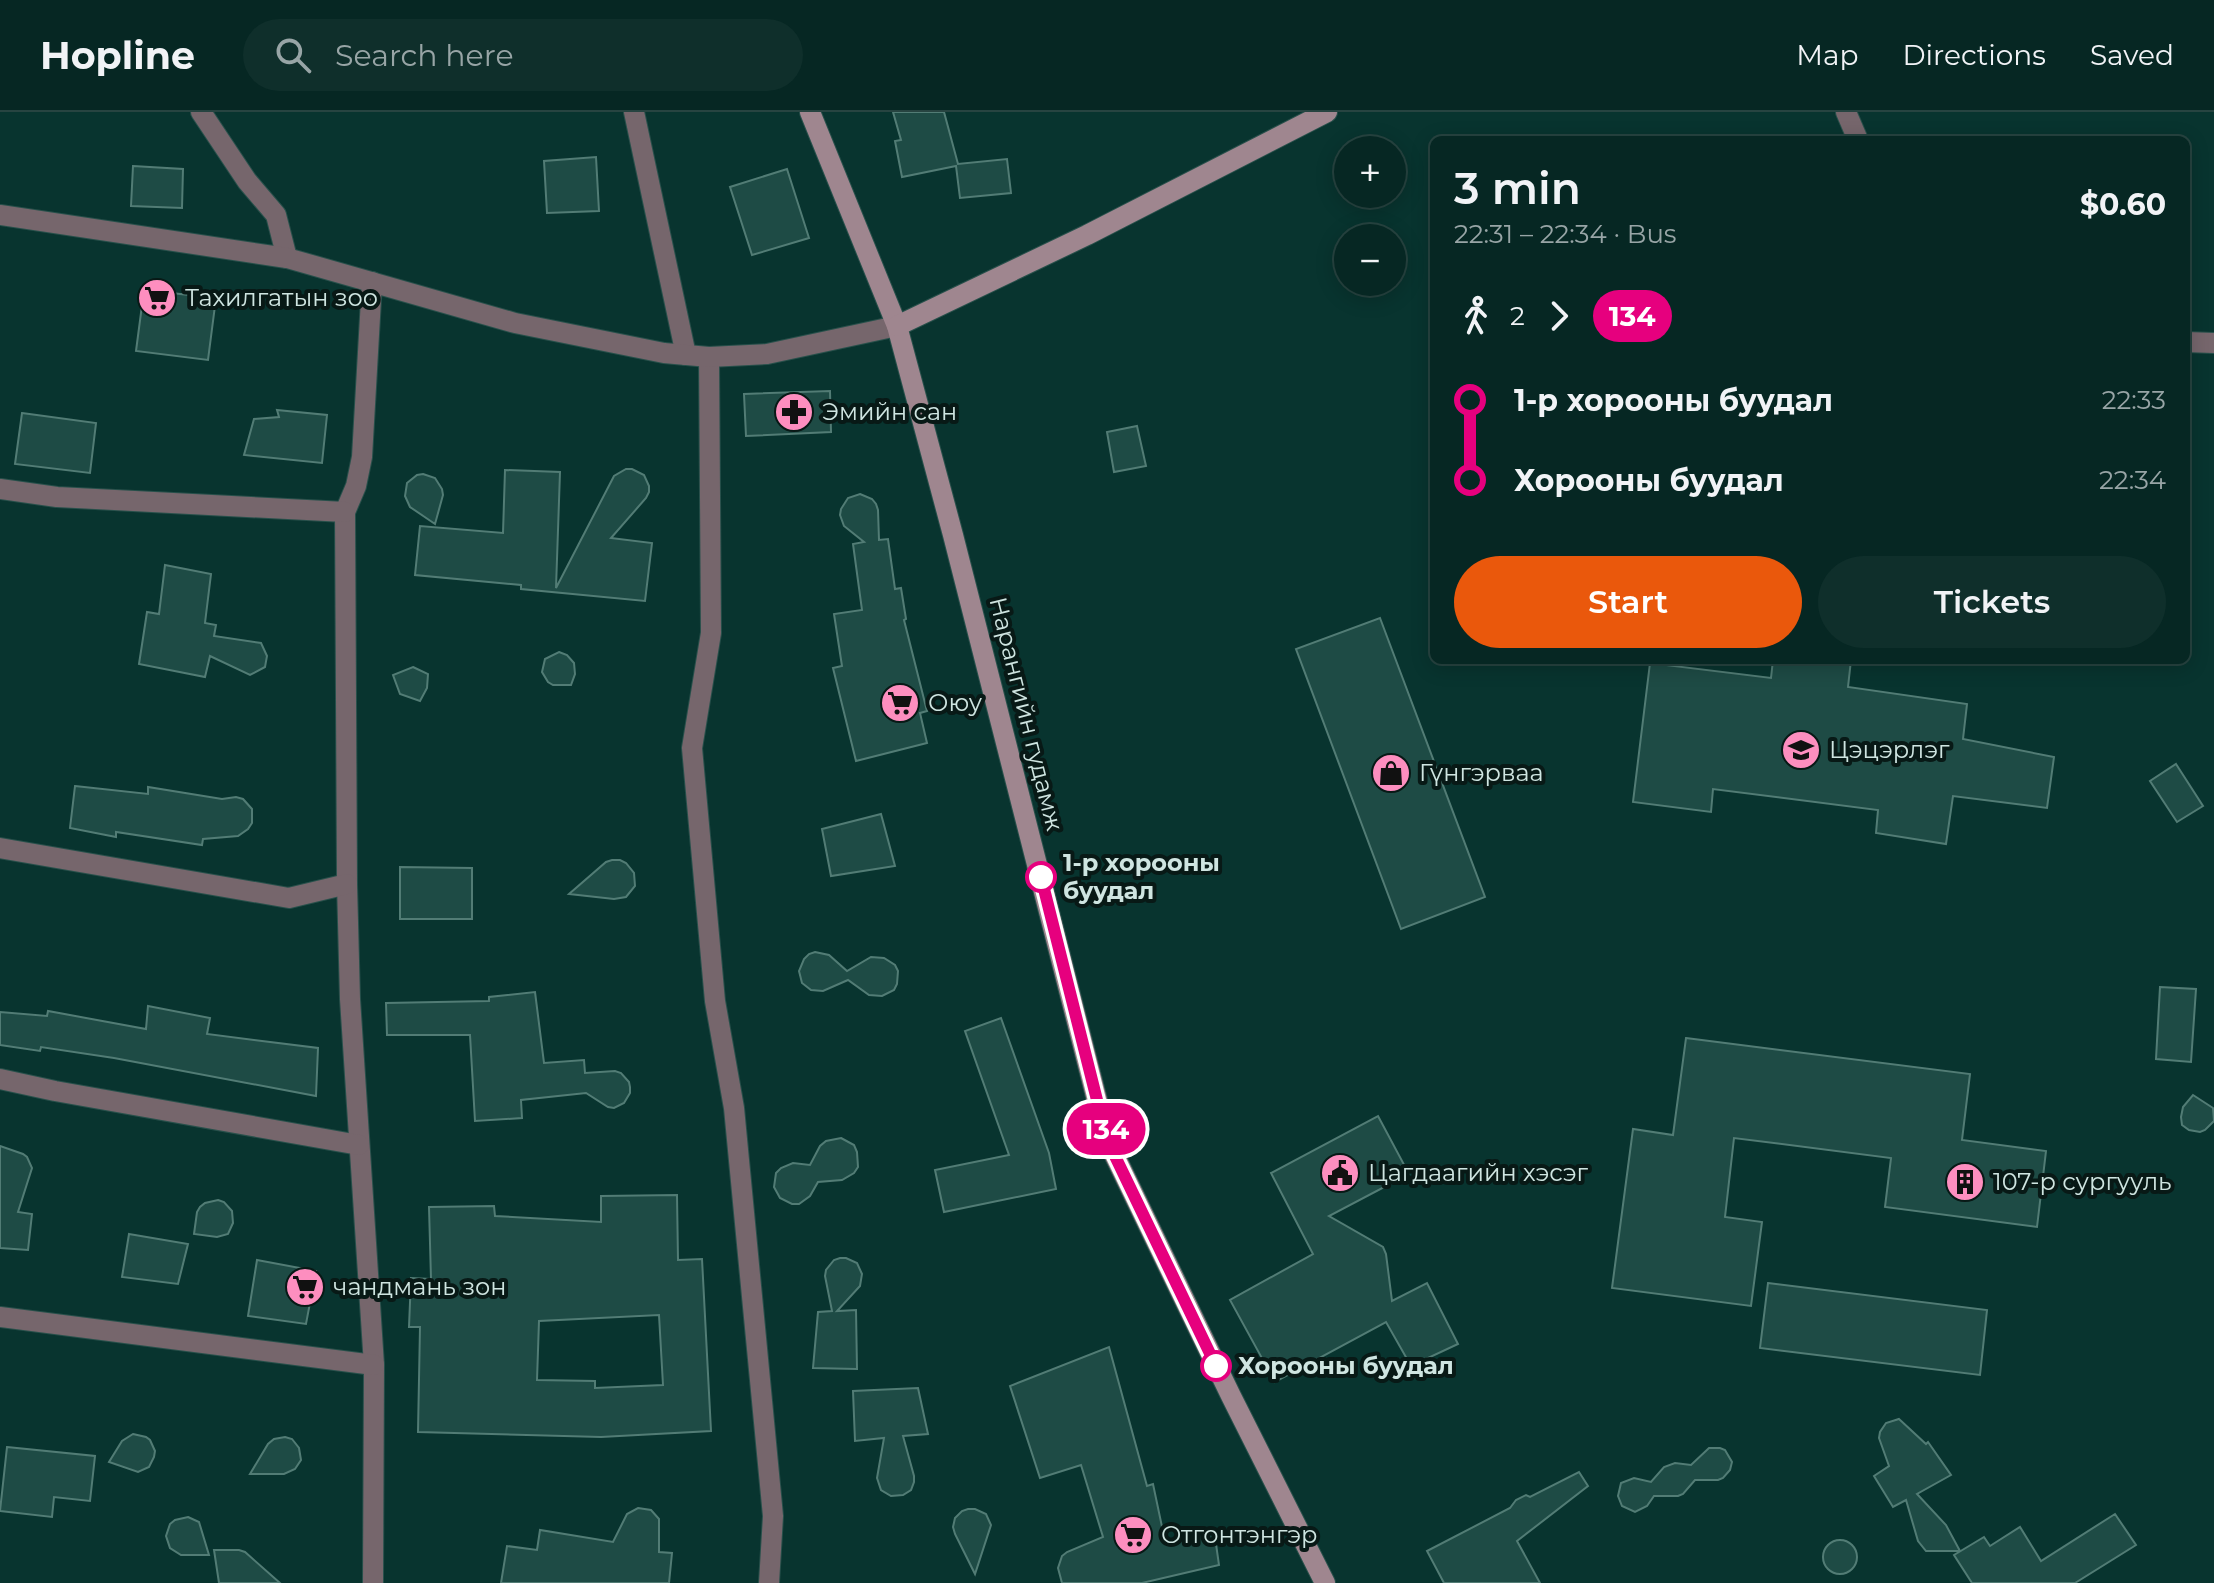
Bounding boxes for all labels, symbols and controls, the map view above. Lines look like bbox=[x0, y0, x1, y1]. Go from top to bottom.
search box bbox=[243, 19, 803, 91]
text: Hopline bbox=[40, 32, 195, 79]
icon: search bbox=[271, 33, 315, 77]
text: Search here bbox=[335, 37, 514, 74]
text: Map bbox=[1796, 38, 1858, 72]
text: Directions bbox=[1902, 38, 2046, 72]
text: Saved bbox=[2090, 38, 2174, 72]
map controls bbox=[1334, 136, 1406, 296]
button: + bbox=[1334, 136, 1406, 208]
text: 3 min bbox=[1454, 161, 1581, 215]
text: $0.60 bbox=[2080, 186, 2166, 223]
text: 22:31 – 22:34 · Bus bbox=[1454, 218, 1677, 250]
button: − bbox=[1334, 224, 1406, 296]
supermarket icon: Тахилгатын зоо bbox=[136, 277, 178, 319]
place label: Тахилгатын зоо bbox=[185, 283, 378, 312]
icon: walk bbox=[1454, 294, 1498, 338]
icon: forward bbox=[1537, 294, 1581, 338]
text: 134 bbox=[1609, 299, 1656, 333]
text: 2 bbox=[1510, 300, 1525, 332]
text: 1-р хорооны буудал bbox=[1514, 382, 1833, 419]
text: 22:33 bbox=[2102, 384, 2166, 416]
pharmacy icon: Эмийн сан bbox=[773, 391, 815, 433]
place label: Эмийн сан bbox=[822, 397, 957, 426]
text: Хорооны буудал bbox=[1514, 462, 1784, 499]
text: 22:34 bbox=[2099, 464, 2166, 496]
button: Start bbox=[1454, 556, 1802, 648]
button: Tickets bbox=[1818, 556, 2166, 648]
street label: Нарангийн гудамж bbox=[983, 594, 1070, 834]
supermarket icon: Оюу bbox=[879, 682, 921, 724]
place label: Оюу bbox=[928, 688, 983, 717]
school or university icon: Цэцэрлэг bbox=[1780, 729, 1822, 771]
place label: Цэцэрлэг bbox=[1829, 735, 1950, 764]
shop icon: Гүнгэрваа bbox=[1370, 752, 1412, 794]
place label: Гүнгэрваа bbox=[1419, 758, 1544, 787]
place label: 1-р хорооны буудал bbox=[1063, 848, 1220, 905]
marker: 1-р хорооны буудал bbox=[1026, 862, 1056, 892]
line badge: 134 bbox=[1060, 1103, 1152, 1155]
text: 134 bbox=[1083, 1112, 1129, 1146]
public building icon: Цагдаагийн хэсэг bbox=[1319, 1152, 1361, 1194]
place label: Цагдаагийн хэсэг bbox=[1368, 1158, 1589, 1187]
building icon: 107-р сургууль bbox=[1944, 1161, 1986, 1203]
place label: 107-р сургууль bbox=[1993, 1167, 2172, 1196]
supermarket icon: чандмань зон bbox=[284, 1266, 326, 1308]
place label: чандмань зон bbox=[333, 1272, 506, 1301]
marker: Хорооны буудал bbox=[1201, 1351, 1231, 1381]
place label: Хорооны буудал bbox=[1238, 1351, 1454, 1380]
supermarket icon: Отгонтэнгэр bbox=[1112, 1514, 1154, 1556]
place label: Отгонтэнгэр bbox=[1161, 1520, 1318, 1549]

